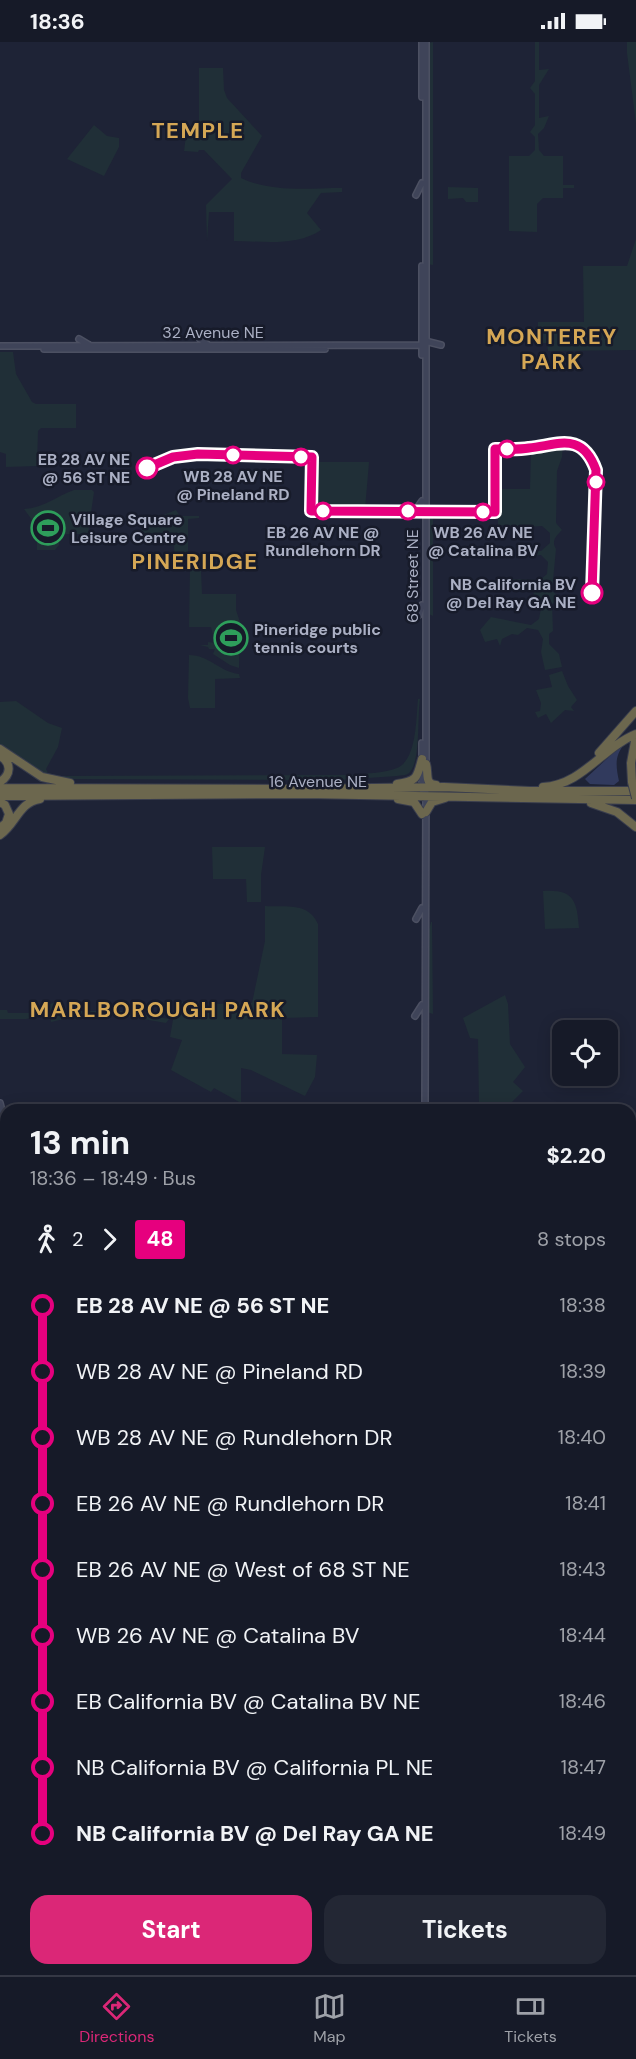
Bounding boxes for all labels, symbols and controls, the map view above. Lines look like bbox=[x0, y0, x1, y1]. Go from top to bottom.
text: 18:36 bbox=[30, 7, 85, 36]
district label: TEMPLE bbox=[151, 116, 245, 145]
street label: 32 Avenue NE bbox=[162, 322, 264, 343]
district label: MONTEREY PARK bbox=[486, 322, 618, 376]
unlabelled marker bbox=[498, 440, 516, 458]
marker: WB 28 AV NE @ Pineland RD bbox=[224, 446, 242, 464]
unlabelled marker bbox=[292, 448, 310, 466]
place label: EB 28 AV NE @ 56 ST NE bbox=[38, 449, 130, 488]
marker: EB 28 AV NE @ 56 ST NE bbox=[136, 457, 158, 479]
place label: WB 28 AV NE @ Pineland RD bbox=[176, 466, 290, 505]
unlabelled marker bbox=[587, 473, 605, 491]
marker: EB 26 AV NE @ Rundlehorn DR bbox=[314, 502, 332, 520]
unlabelled marker bbox=[399, 502, 417, 520]
marker: WB 26 AV NE @ Catalina BV bbox=[474, 503, 492, 521]
place label: Village Square Leisure Centre bbox=[71, 509, 186, 548]
sports icon: Village Square Leisure Centre bbox=[30, 510, 66, 546]
place label: EB 26 AV NE @ Rundlehorn DR bbox=[265, 522, 381, 561]
place label: WB 26 AV NE @ Catalina BV bbox=[428, 522, 539, 561]
street label: 68 Street NE bbox=[402, 529, 423, 623]
district label: PINERIDGE bbox=[131, 547, 259, 576]
place label: NB California BV @ Del Ray GA NE bbox=[446, 574, 577, 613]
marker: NB California BV @ Del Ray GA NE bbox=[581, 582, 603, 604]
place label: Pineridge public tennis courts bbox=[254, 619, 381, 658]
sports icon: Pineridge public tennis courts bbox=[213, 620, 249, 656]
street label: 16 Avenue NE bbox=[269, 771, 367, 792]
district label: MARLBOROUGH PARK bbox=[30, 995, 286, 1024]
map controls bbox=[552, 1020, 618, 1086]
button: locate bbox=[552, 1020, 618, 1086]
text: 13 min bbox=[30, 1121, 130, 1164]
text: $2.20 bbox=[546, 1141, 606, 1170]
text: 18:36 – 18:49 · Bus bbox=[30, 1165, 196, 1191]
icon: walk bbox=[30, 1223, 63, 1256]
icon: forward bbox=[93, 1223, 126, 1256]
text: 48 bbox=[147, 1225, 173, 1253]
text: 2 bbox=[72, 1226, 84, 1252]
text: 8 stops bbox=[537, 1226, 606, 1252]
text: EB 28 AV NE @ 56 ST NE bbox=[76, 1291, 329, 1320]
text: 18:38 bbox=[560, 1292, 606, 1318]
text: WB 28 AV NE @ Pineland RD bbox=[76, 1357, 363, 1386]
text: 18:39 bbox=[560, 1358, 606, 1384]
text: WB 28 AV NE @ Rundlehorn DR bbox=[76, 1423, 392, 1452]
text: 18:40 bbox=[558, 1424, 606, 1450]
text: EB 26 AV NE @ Rundlehorn DR bbox=[76, 1489, 384, 1518]
text: 18:41 bbox=[565, 1490, 606, 1516]
text: EB 26 AV NE @ West of 68 ST NE bbox=[76, 1555, 410, 1584]
text: 18:43 bbox=[560, 1556, 606, 1582]
text: WB 26 AV NE @ Catalina BV bbox=[76, 1621, 359, 1650]
text: 18:44 bbox=[559, 1622, 606, 1648]
text: EB California BV @ Catalina BV NE bbox=[76, 1687, 420, 1716]
text: 18:46 bbox=[559, 1688, 606, 1714]
text: NB California BV @ California PL NE bbox=[76, 1753, 433, 1782]
text: 18:47 bbox=[561, 1754, 606, 1780]
text: NB California BV @ Del Ray GA NE bbox=[76, 1819, 434, 1848]
text: 18:49 bbox=[559, 1820, 606, 1846]
button: Start bbox=[30, 1895, 312, 1964]
button: Tickets bbox=[324, 1895, 606, 1964]
tab: Directions bbox=[79, 1990, 154, 2047]
tab: Map bbox=[313, 1990, 346, 2047]
tab: Tickets bbox=[504, 1990, 557, 2047]

